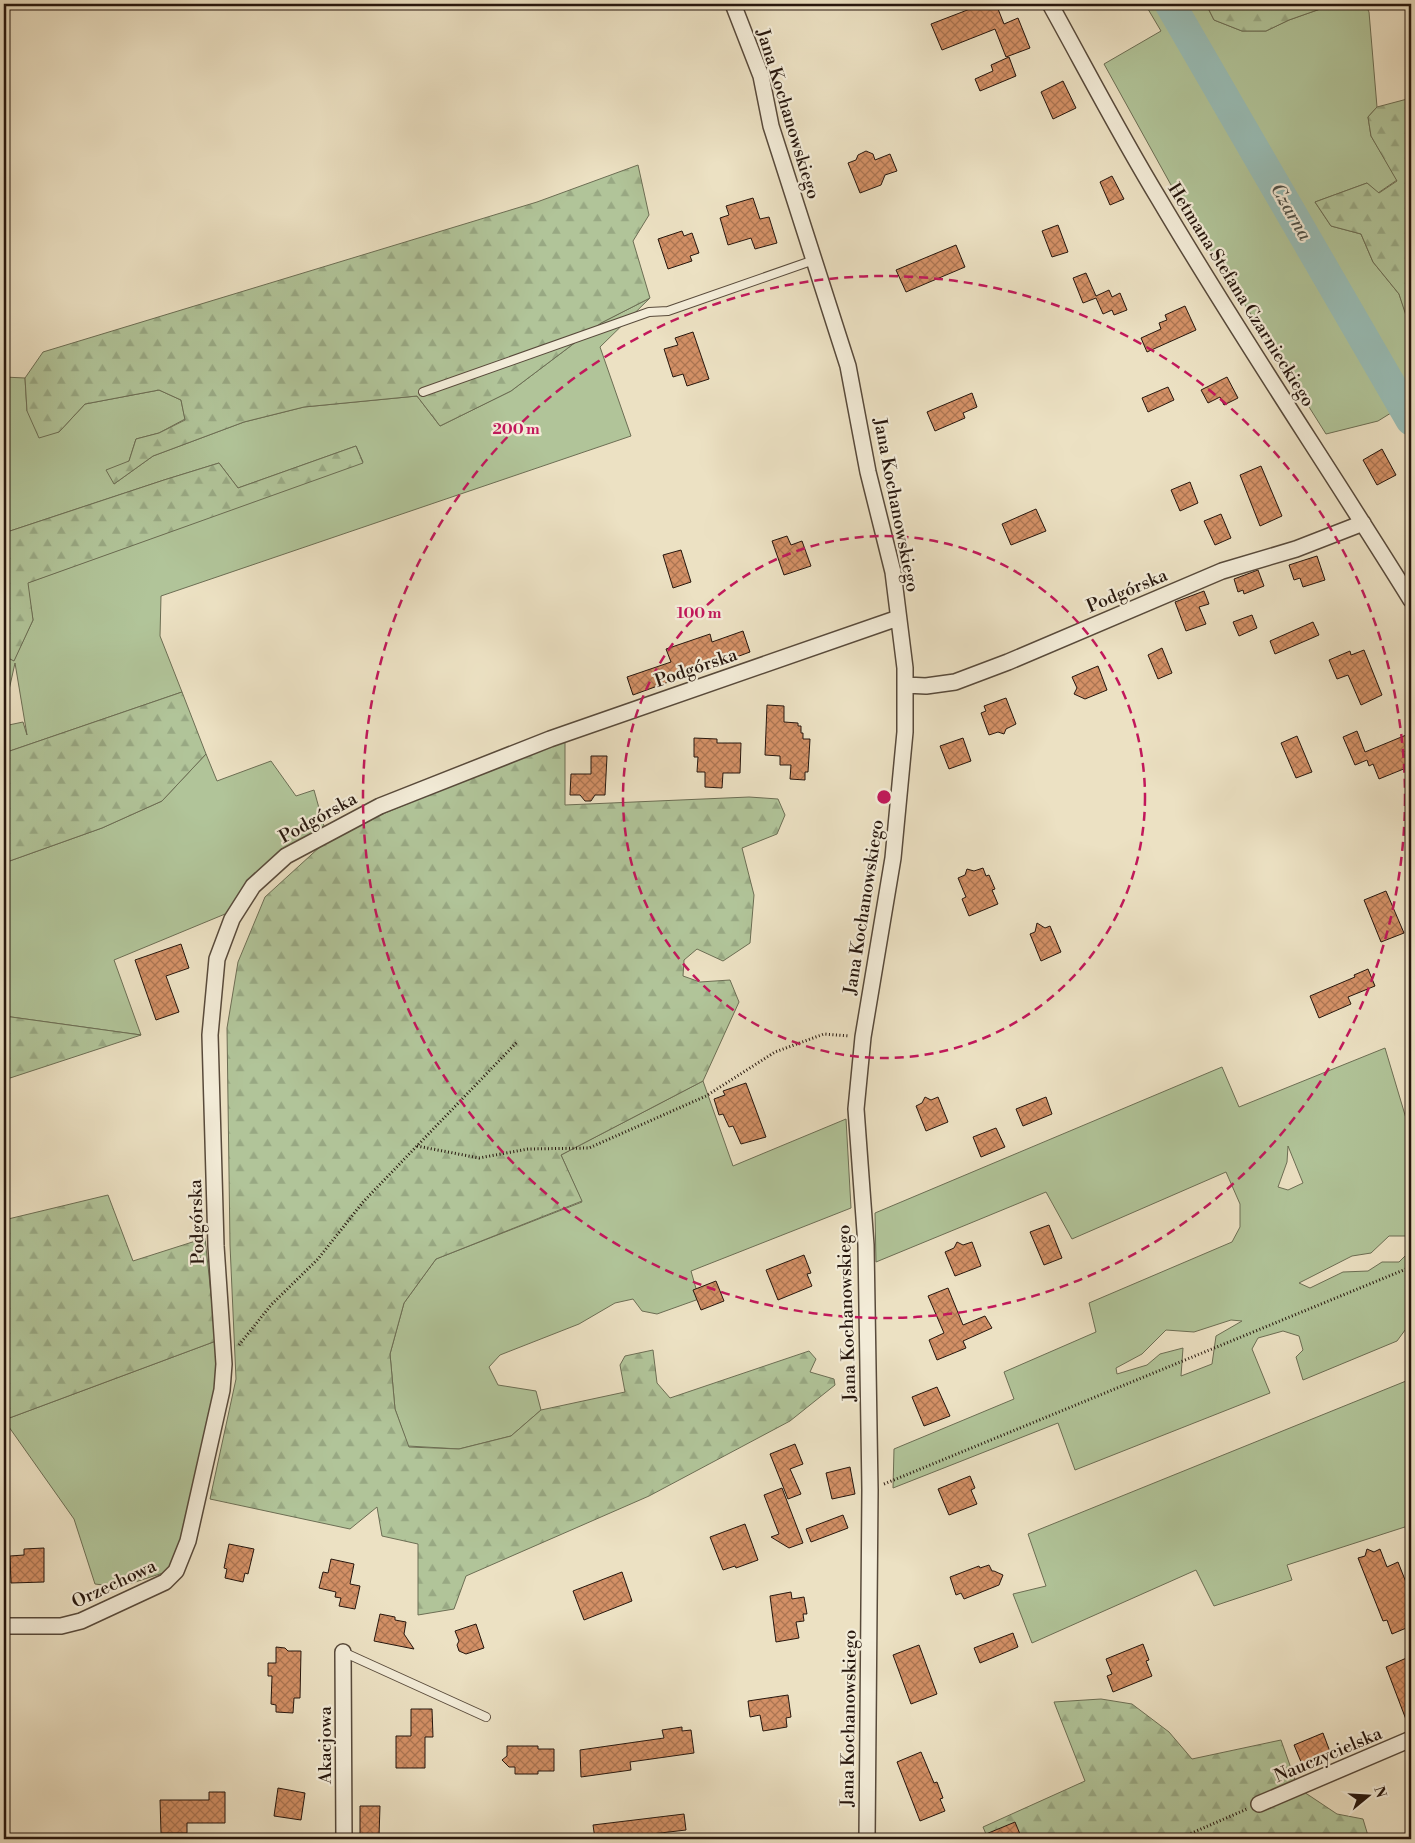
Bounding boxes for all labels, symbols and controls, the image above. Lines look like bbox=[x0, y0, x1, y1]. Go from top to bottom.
street label: Jana Kochanowskiego bbox=[751, 25, 825, 202]
street label: Hetmana Stefana Czarnieckiego bbox=[1162, 179, 1320, 411]
water label: Czarna bbox=[1265, 179, 1317, 245]
street label: Jana Kochanowskiego bbox=[868, 415, 924, 594]
text: 200 m bbox=[492, 420, 540, 439]
street label: Podgórska bbox=[1083, 563, 1172, 618]
text: 100 m bbox=[677, 604, 722, 623]
street label: Podgórska bbox=[652, 643, 741, 693]
street label: Podgórska bbox=[275, 787, 362, 849]
centre of rings bbox=[875, 788, 893, 806]
street label: Jana Kochanowskiego bbox=[839, 818, 889, 997]
street label: Podgórska bbox=[184, 1178, 210, 1265]
street label: Jana Kochanowskiego bbox=[832, 1224, 862, 1403]
street label: Orzechowa bbox=[68, 1554, 161, 1614]
street label: Jana Kochanowskiego bbox=[836, 1629, 862, 1808]
street label: Akacjowa bbox=[314, 1705, 337, 1785]
street label: Nauczycielska bbox=[1271, 1722, 1386, 1788]
north arrow bbox=[1342, 1770, 1392, 1820]
text: N bbox=[1369, 1784, 1390, 1800]

